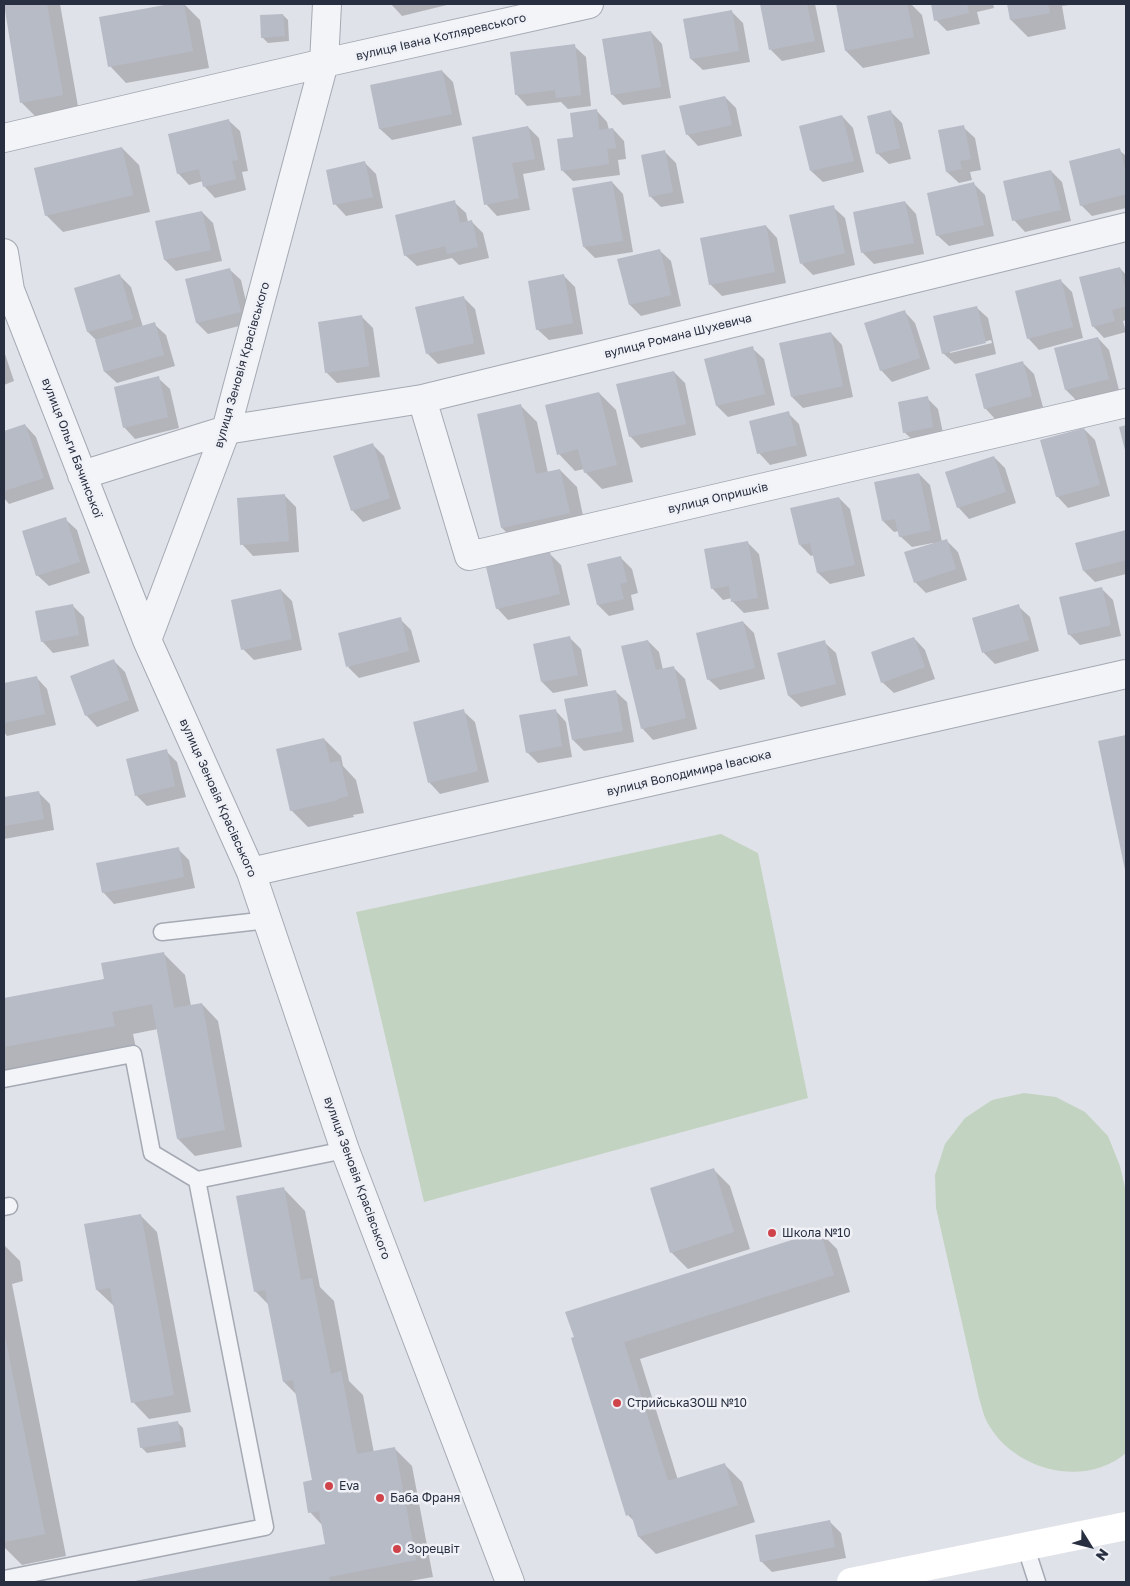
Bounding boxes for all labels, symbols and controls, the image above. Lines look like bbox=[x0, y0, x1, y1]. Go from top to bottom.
street label: вулиця Івана Котляревського bbox=[355, 10, 527, 64]
street label: вулиця Зеновія Красівського bbox=[211, 280, 273, 450]
street label: вулиця Романа Шухевича bbox=[603, 311, 753, 361]
street label: вулиця Ольги Бачинської bbox=[39, 376, 105, 520]
street label: вулиця Опришків bbox=[667, 479, 769, 517]
street label: вулиця Зеновія Красівського bbox=[176, 716, 260, 880]
street label: вулиця Володимира Івасюка bbox=[605, 747, 773, 799]
street label: вулиця Зеновія Красівського bbox=[321, 1095, 393, 1261]
place label: Школа №10 bbox=[782, 1226, 851, 1240]
marker: Школа №10 bbox=[766, 1227, 778, 1239]
place label: СтрийськаЗОШ №10 bbox=[627, 1396, 747, 1410]
marker: СтрийськаЗОШ №10 bbox=[611, 1397, 623, 1409]
place label: Eva bbox=[339, 1479, 359, 1493]
marker: Eva bbox=[323, 1480, 335, 1492]
place label: Баба Франя bbox=[390, 1491, 460, 1505]
marker: Баба Франя bbox=[374, 1492, 386, 1504]
north arrow bbox=[1065, 1521, 1115, 1571]
place label: Зорецвіт bbox=[407, 1542, 460, 1556]
marker: Зорецвіт bbox=[391, 1543, 403, 1555]
text: N bbox=[1093, 1546, 1113, 1564]

